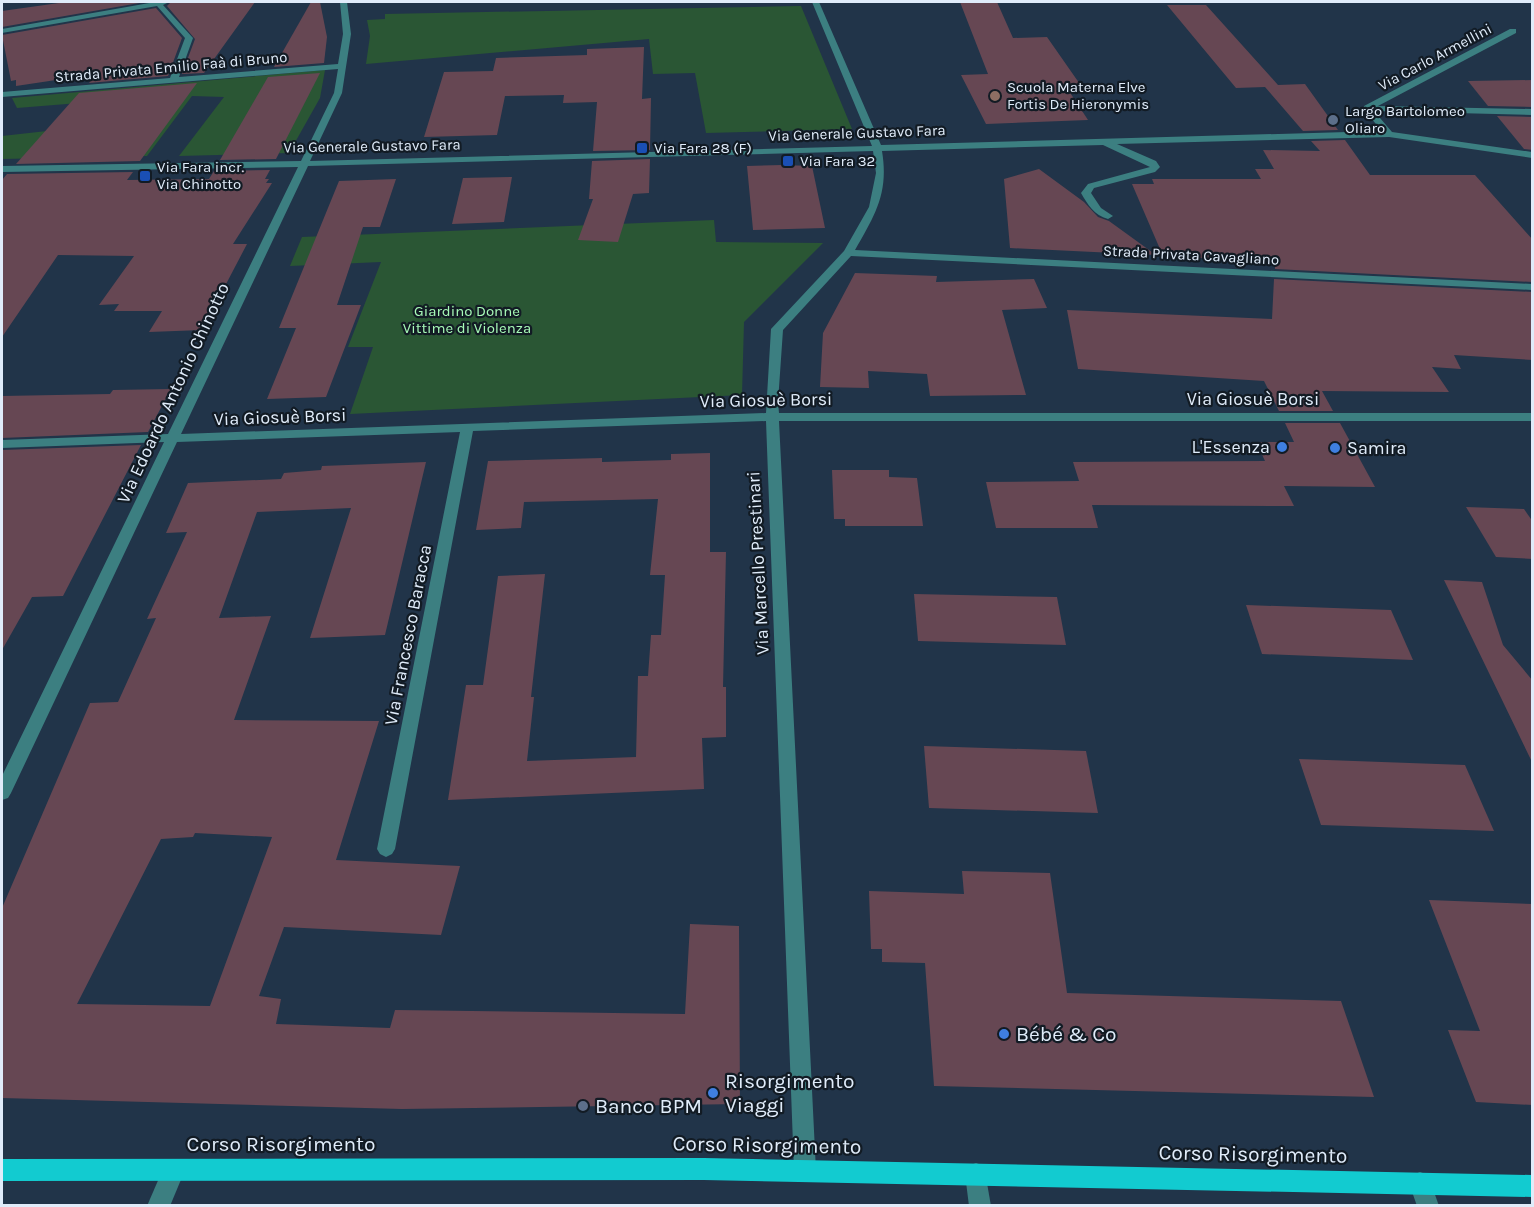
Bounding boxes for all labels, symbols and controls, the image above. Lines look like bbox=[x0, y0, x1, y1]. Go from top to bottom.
street label: Via Carlo Armellini bbox=[1375, 20, 1495, 94]
street label: Strada Privata Emilio Faà di Bruno bbox=[54, 48, 288, 86]
place label: Scuola Materna Elve Fortis De Hieronymis bbox=[1007, 78, 1149, 113]
marker: Scuola Materna Elve Fortis De Hieronymis bbox=[988, 89, 1002, 103]
place label: Largo Bartolomeo Oliaro bbox=[1345, 102, 1465, 137]
marker: Largo Bartolomeo Oliaro bbox=[1326, 113, 1340, 127]
street label: Via Generale Gustavo Fara bbox=[768, 121, 946, 145]
street label: Via Generale Gustavo Fara bbox=[283, 135, 461, 157]
place label: Via Fara 28 (F) bbox=[654, 139, 752, 157]
marker: Via Fara 28 (F) bbox=[635, 141, 649, 155]
place label: Via Fara 32 bbox=[800, 152, 875, 170]
marker: Via Fara 32 bbox=[781, 154, 795, 168]
place label: Via Fara incr. Via Chinotto bbox=[157, 158, 244, 193]
marker: Via Fara incr. Via Chinotto bbox=[138, 169, 152, 183]
street label: Strada Privata Cavagliano bbox=[1102, 241, 1280, 269]
street label: Via Edoardo Antonio Chinotto bbox=[112, 279, 234, 507]
park label: Giardino Donne Vittime di Violenza bbox=[403, 302, 531, 337]
street label: Via Giosuè Borsi bbox=[699, 388, 833, 412]
street label: Via Giosuè Borsi bbox=[1187, 388, 1319, 410]
street label: Via Giosuè Borsi bbox=[213, 404, 347, 430]
place label: L'Essenza bbox=[1192, 436, 1270, 458]
place label: Samira bbox=[1347, 437, 1406, 459]
marker: L'Essenza bbox=[1275, 440, 1289, 454]
marker: Samira bbox=[1328, 441, 1342, 455]
street label: Via Marcello Prestinari bbox=[742, 471, 774, 655]
street label: Via Francesco Baracca bbox=[380, 543, 436, 727]
place label: Bébé & Co bbox=[1016, 1022, 1117, 1046]
marker: Bébé & Co bbox=[997, 1027, 1011, 1041]
place label: Risorgimento Viaggi bbox=[725, 1069, 854, 1117]
marker: Risorgimento Viaggi bbox=[706, 1086, 720, 1100]
place label: Banco BPM bbox=[595, 1094, 702, 1118]
marker: Banco BPM bbox=[576, 1099, 590, 1113]
street label: Corso Risorgimento bbox=[672, 1131, 862, 1159]
street label: Corso Risorgimento bbox=[187, 1132, 375, 1156]
street label: Corso Risorgimento bbox=[1158, 1140, 1348, 1168]

